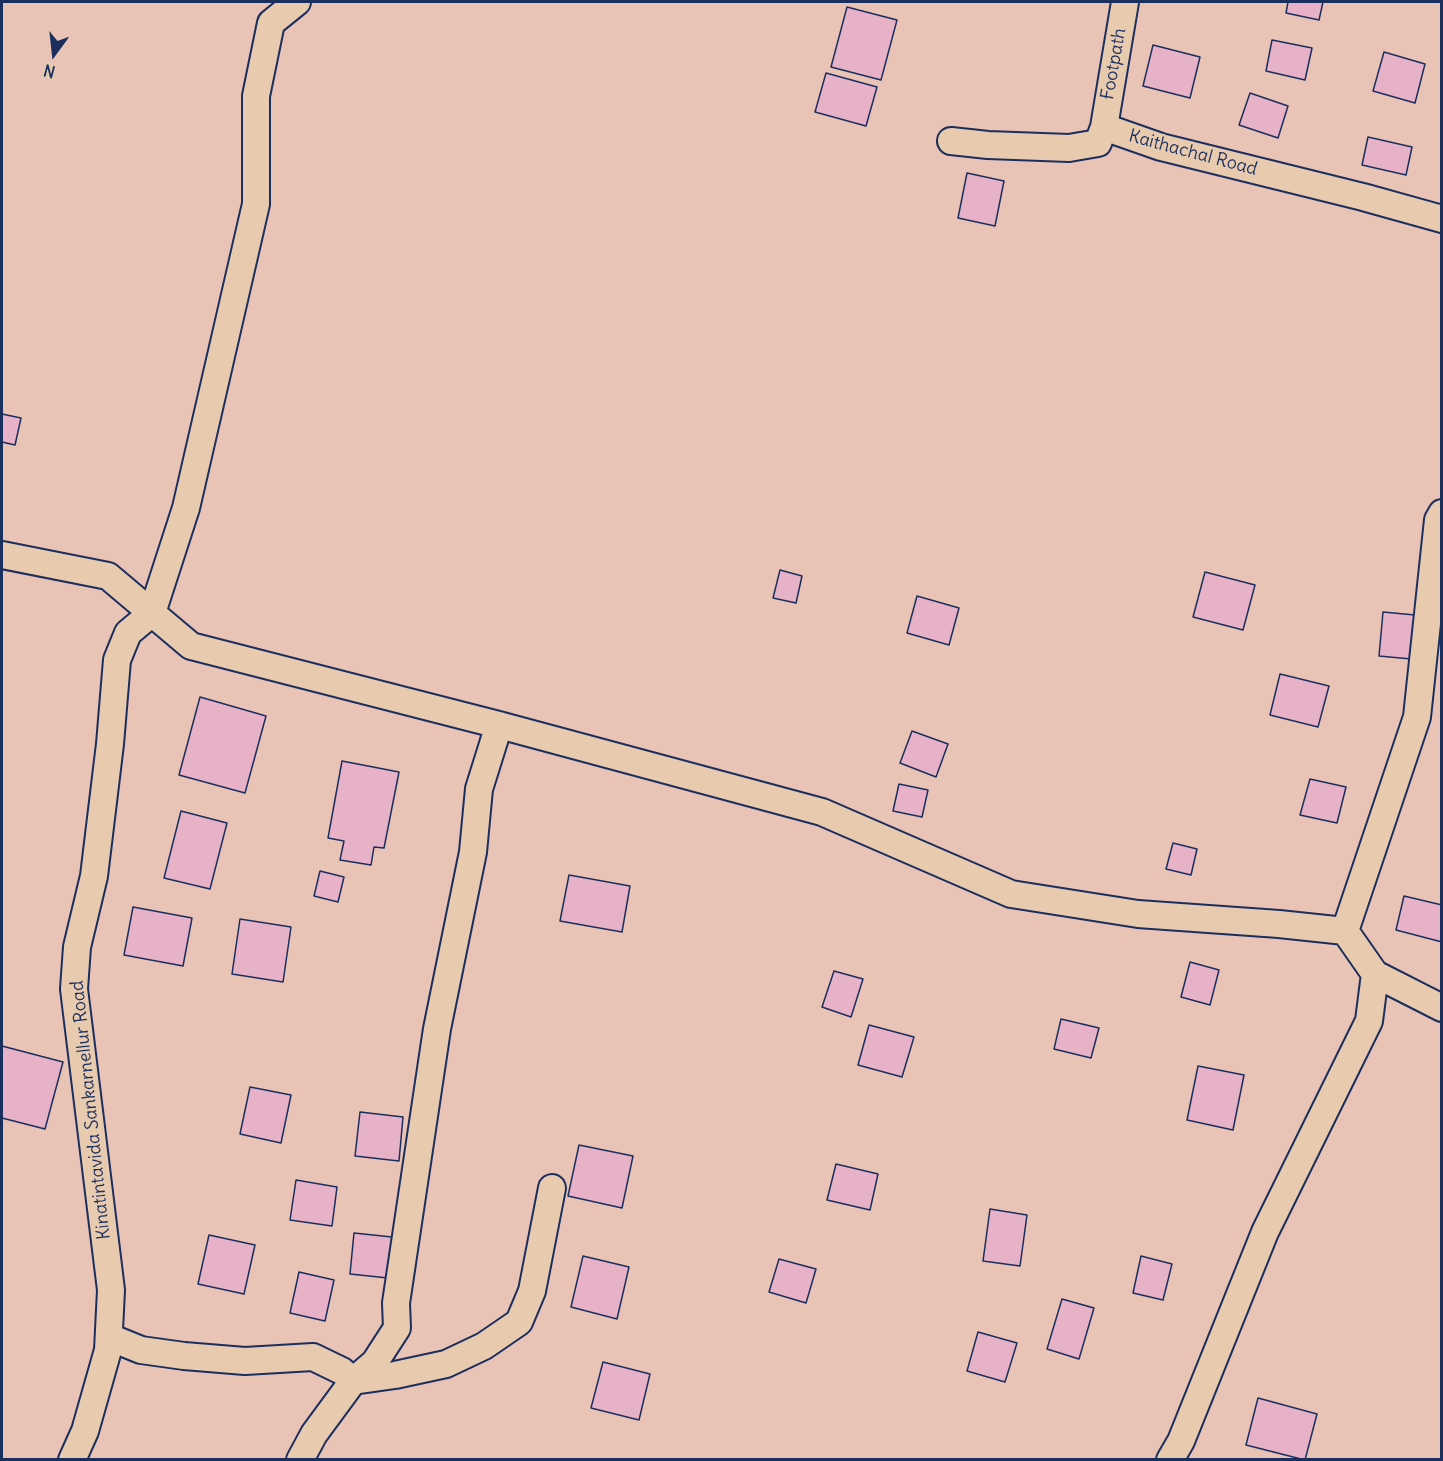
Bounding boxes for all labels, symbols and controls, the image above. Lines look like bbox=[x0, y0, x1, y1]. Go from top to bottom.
north arrow bbox=[24, 24, 84, 84]
street label: Footpath bbox=[1097, 26, 1131, 102]
text: N bbox=[41, 60, 57, 82]
street label: Kaithachal Road bbox=[1126, 125, 1260, 181]
street label: Kinatintavida Sankarnellur Road bbox=[67, 979, 115, 1241]

